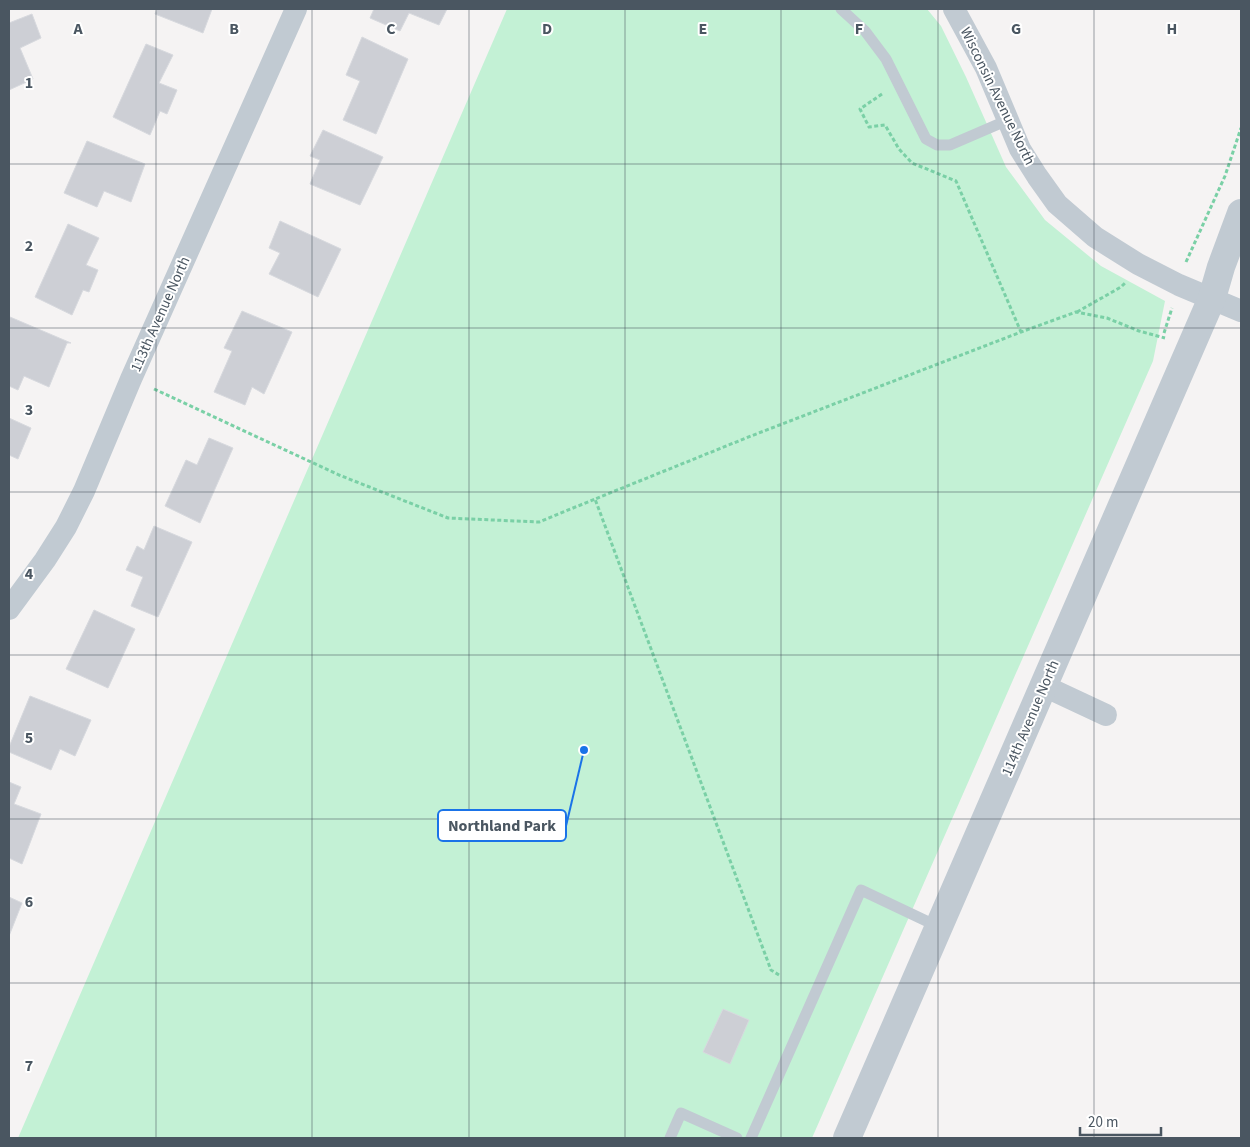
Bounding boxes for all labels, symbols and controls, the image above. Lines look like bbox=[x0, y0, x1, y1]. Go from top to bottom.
text: A bbox=[72, 18, 83, 40]
text: B bbox=[229, 18, 239, 40]
text: C bbox=[386, 18, 396, 40]
text: D bbox=[542, 18, 552, 40]
text: E bbox=[699, 18, 707, 40]
text: F bbox=[855, 18, 863, 40]
text: G bbox=[1011, 18, 1021, 40]
text: H bbox=[1167, 18, 1177, 40]
street label: Wisconsin Avenue North bbox=[955, 24, 1040, 169]
text: 1 bbox=[25, 72, 33, 94]
text: 2 bbox=[25, 235, 33, 257]
street label: 113th Avenue North bbox=[126, 253, 195, 375]
text: 3 bbox=[25, 399, 33, 421]
text: 4 bbox=[25, 563, 34, 585]
street label: 114th Avenue North bbox=[997, 657, 1064, 779]
text: 5 bbox=[25, 727, 33, 749]
callout: Northland Park bbox=[438, 810, 566, 841]
text: Northland Park bbox=[448, 815, 556, 837]
text: 6 bbox=[25, 891, 33, 913]
text: 7 bbox=[25, 1055, 33, 1077]
scale bar bbox=[1080, 1104, 1161, 1136]
text: 20 m bbox=[1088, 1112, 1118, 1133]

